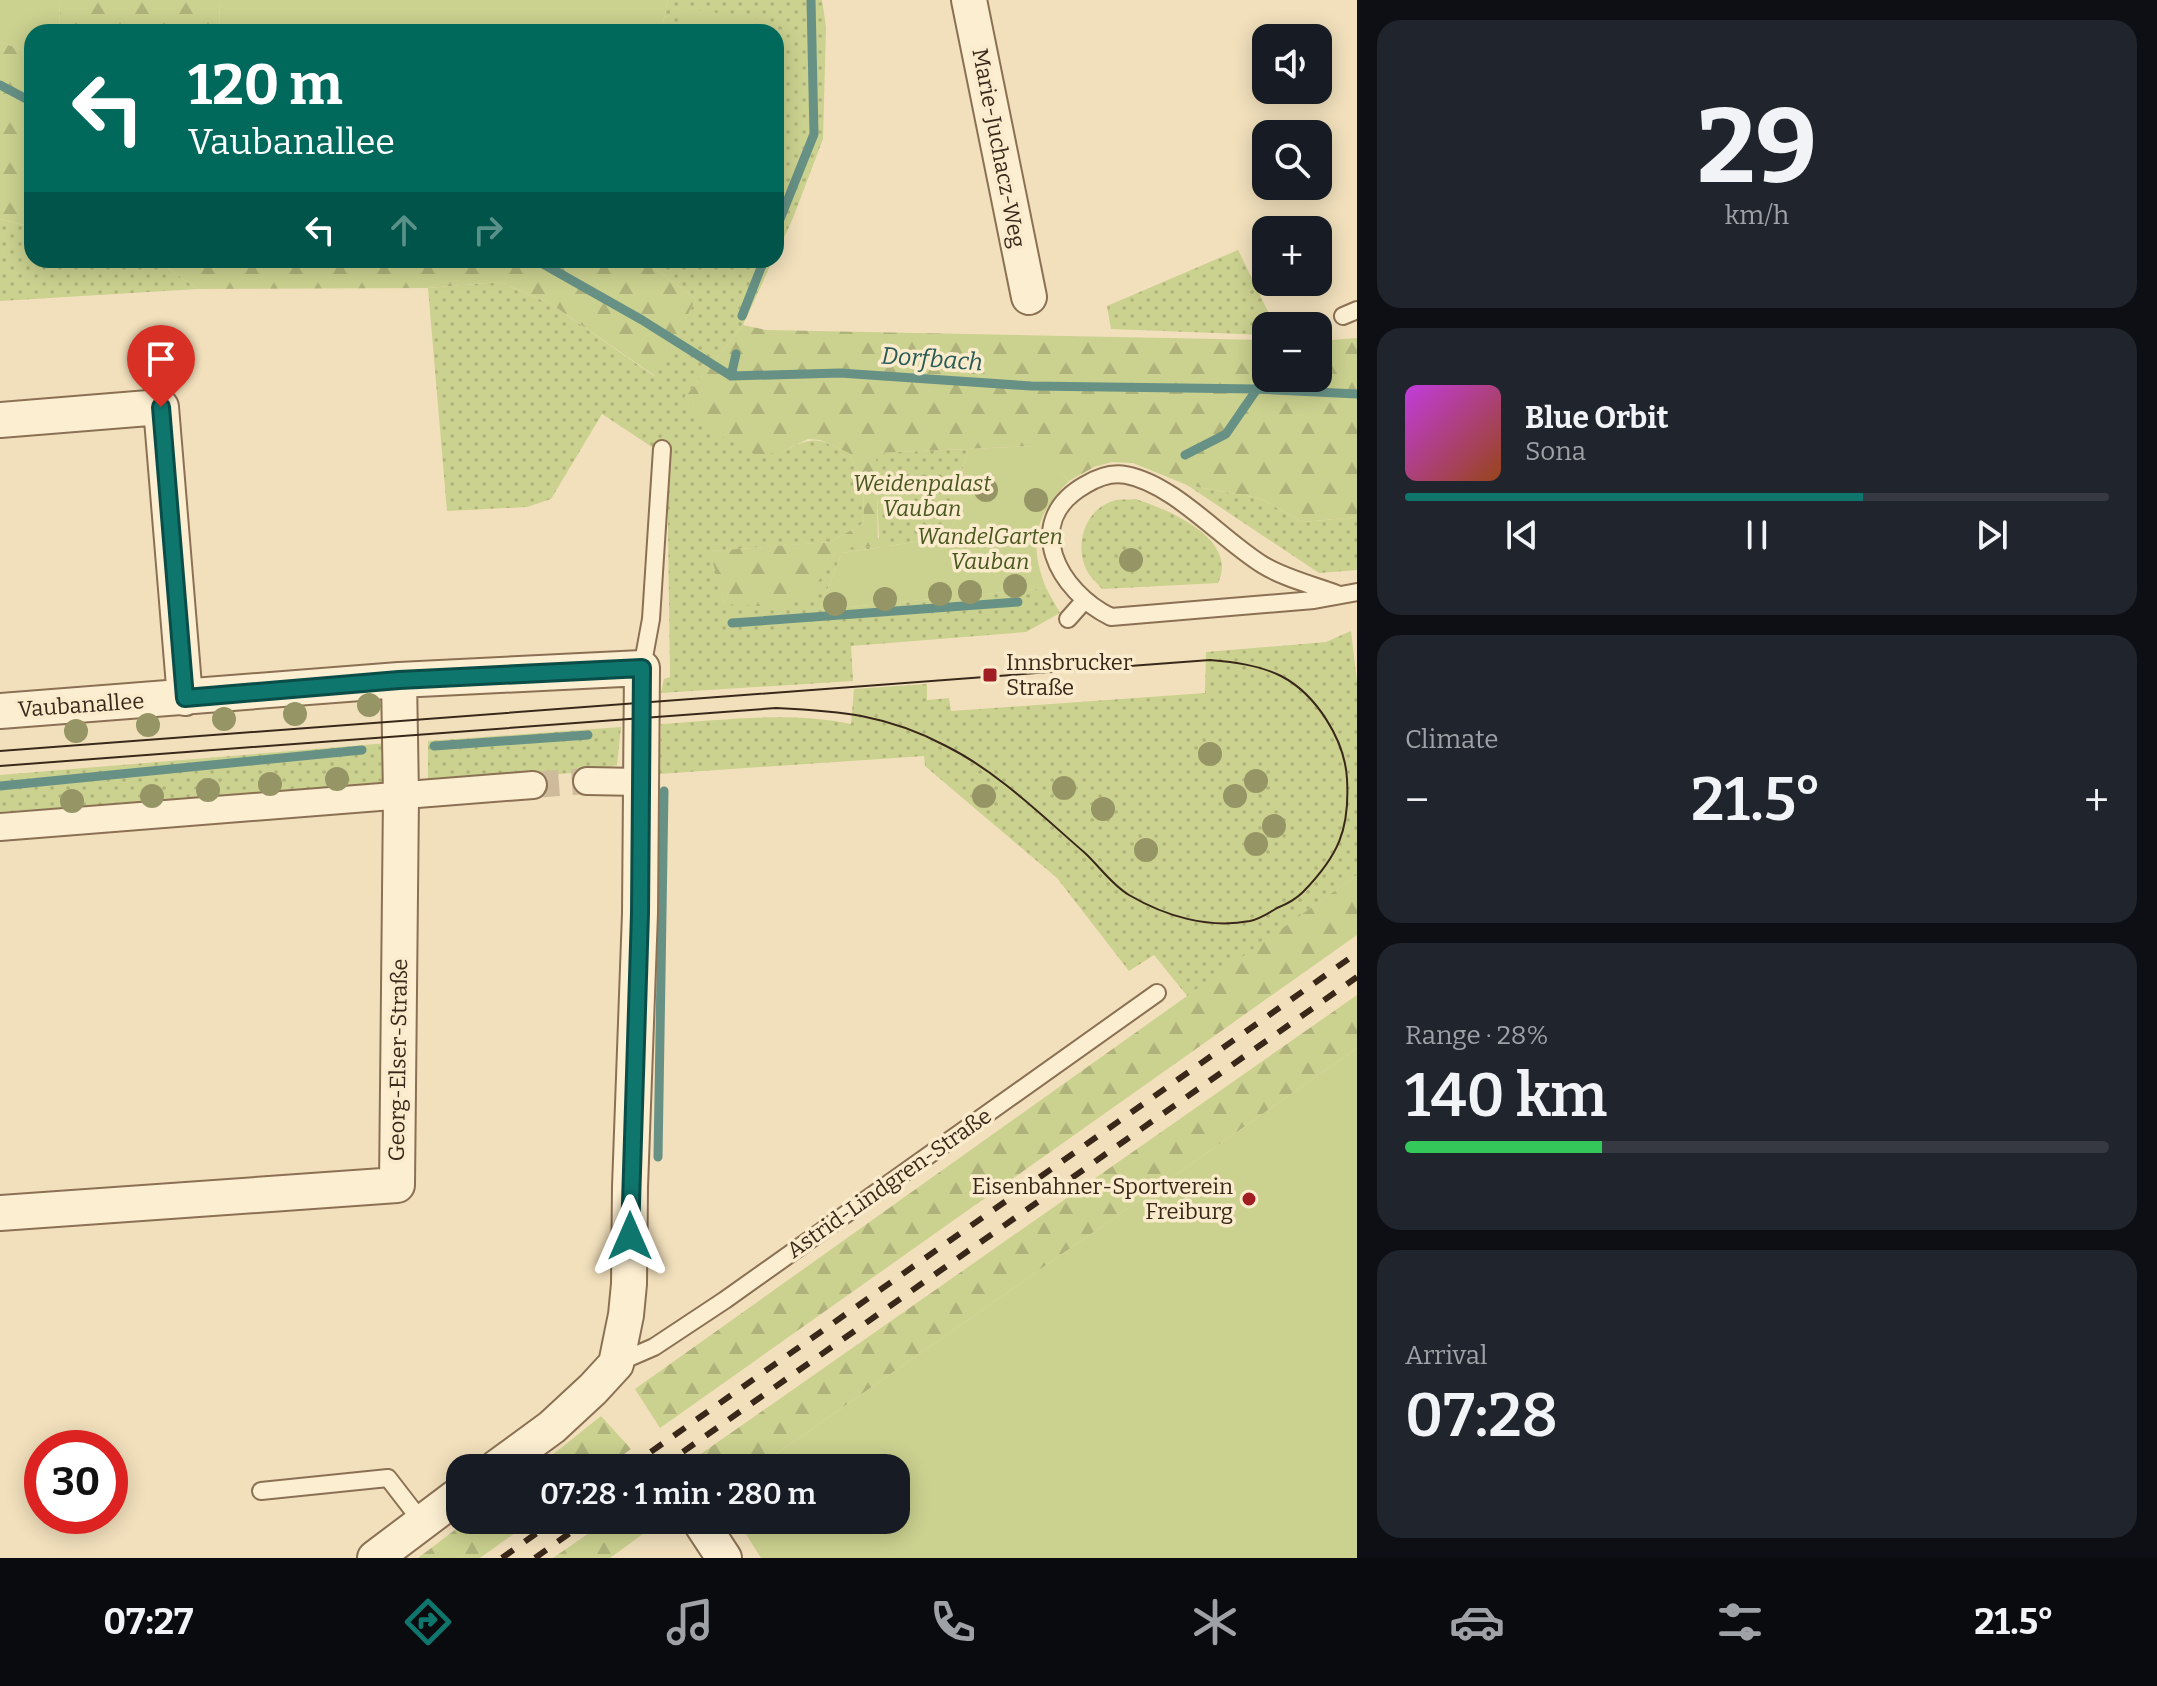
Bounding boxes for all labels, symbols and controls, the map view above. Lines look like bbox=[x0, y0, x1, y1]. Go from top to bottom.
map controls bbox=[1252, 24, 1332, 392]
button: sound bbox=[1252, 24, 1332, 104]
street label: Marie-Juchacz-Weg bbox=[966, 46, 1032, 250]
text: 120 m bbox=[188, 52, 343, 119]
icon: left bbox=[56, 56, 160, 160]
text: 29 bbox=[1697, 85, 1817, 210]
text: Vaubanallee bbox=[188, 120, 395, 164]
button: search bbox=[1252, 120, 1332, 200]
text: km/h bbox=[1725, 200, 1789, 231]
icon: left bbox=[298, 208, 342, 252]
icon: ahead bbox=[382, 208, 426, 252]
icon: right bbox=[466, 208, 510, 252]
button: + bbox=[1252, 216, 1332, 296]
button: − bbox=[1252, 312, 1332, 392]
pin bbox=[127, 325, 195, 407]
icon: arrive bbox=[139, 337, 183, 381]
water label: Dorfbach bbox=[880, 341, 984, 377]
text: Blue Orbit bbox=[1525, 400, 1669, 436]
text: Sona bbox=[1525, 436, 1586, 467]
park label: Weidenpalast Vauban bbox=[853, 470, 991, 522]
icon: previous bbox=[1500, 513, 1544, 557]
icon: pause bbox=[1735, 513, 1779, 557]
icon: next bbox=[1970, 513, 2014, 557]
park label: WandelGarten Vauban bbox=[917, 523, 1063, 575]
place label: Innsbrucker Straße bbox=[1006, 649, 1133, 701]
marker: Innsbrucker Straße bbox=[981, 666, 999, 684]
street label: Vaubanallee bbox=[17, 687, 145, 723]
text: Climate bbox=[1405, 724, 1499, 755]
text: 21.5° bbox=[1691, 764, 1822, 836]
text: − bbox=[1405, 774, 1429, 827]
text: + bbox=[2084, 774, 2109, 827]
street label: Georg-Elser-Straße bbox=[383, 958, 413, 1162]
text: Range · 28% bbox=[1405, 1020, 1548, 1051]
text: 140 km bbox=[1405, 1060, 1607, 1132]
street label: Astrid-Lindgren-Straße bbox=[782, 1102, 996, 1264]
place label: Eisenbahner-Sportverein Freiburg bbox=[972, 1173, 1233, 1225]
marker: Eisenbahner-Sportverein Freiburg bbox=[1240, 1190, 1258, 1208]
position arrow bbox=[588, 1194, 672, 1278]
text: Arrival bbox=[1405, 1340, 1487, 1371]
text: 07:28 bbox=[1405, 1380, 1558, 1452]
speed limit sign: 30 bbox=[24, 1430, 128, 1534]
text: 07:28 · 1 min · 280 m bbox=[540, 1476, 816, 1512]
icon: directions bbox=[400, 1594, 456, 1650]
icon: music bbox=[662, 1594, 718, 1650]
icon: phone bbox=[925, 1594, 981, 1650]
icon: climate bbox=[1187, 1594, 1243, 1650]
icon: car bbox=[1449, 1594, 1505, 1650]
icon: filters bbox=[1712, 1594, 1768, 1650]
text: 07:27 bbox=[103, 1600, 193, 1644]
text: 21.5° bbox=[1974, 1600, 2054, 1644]

